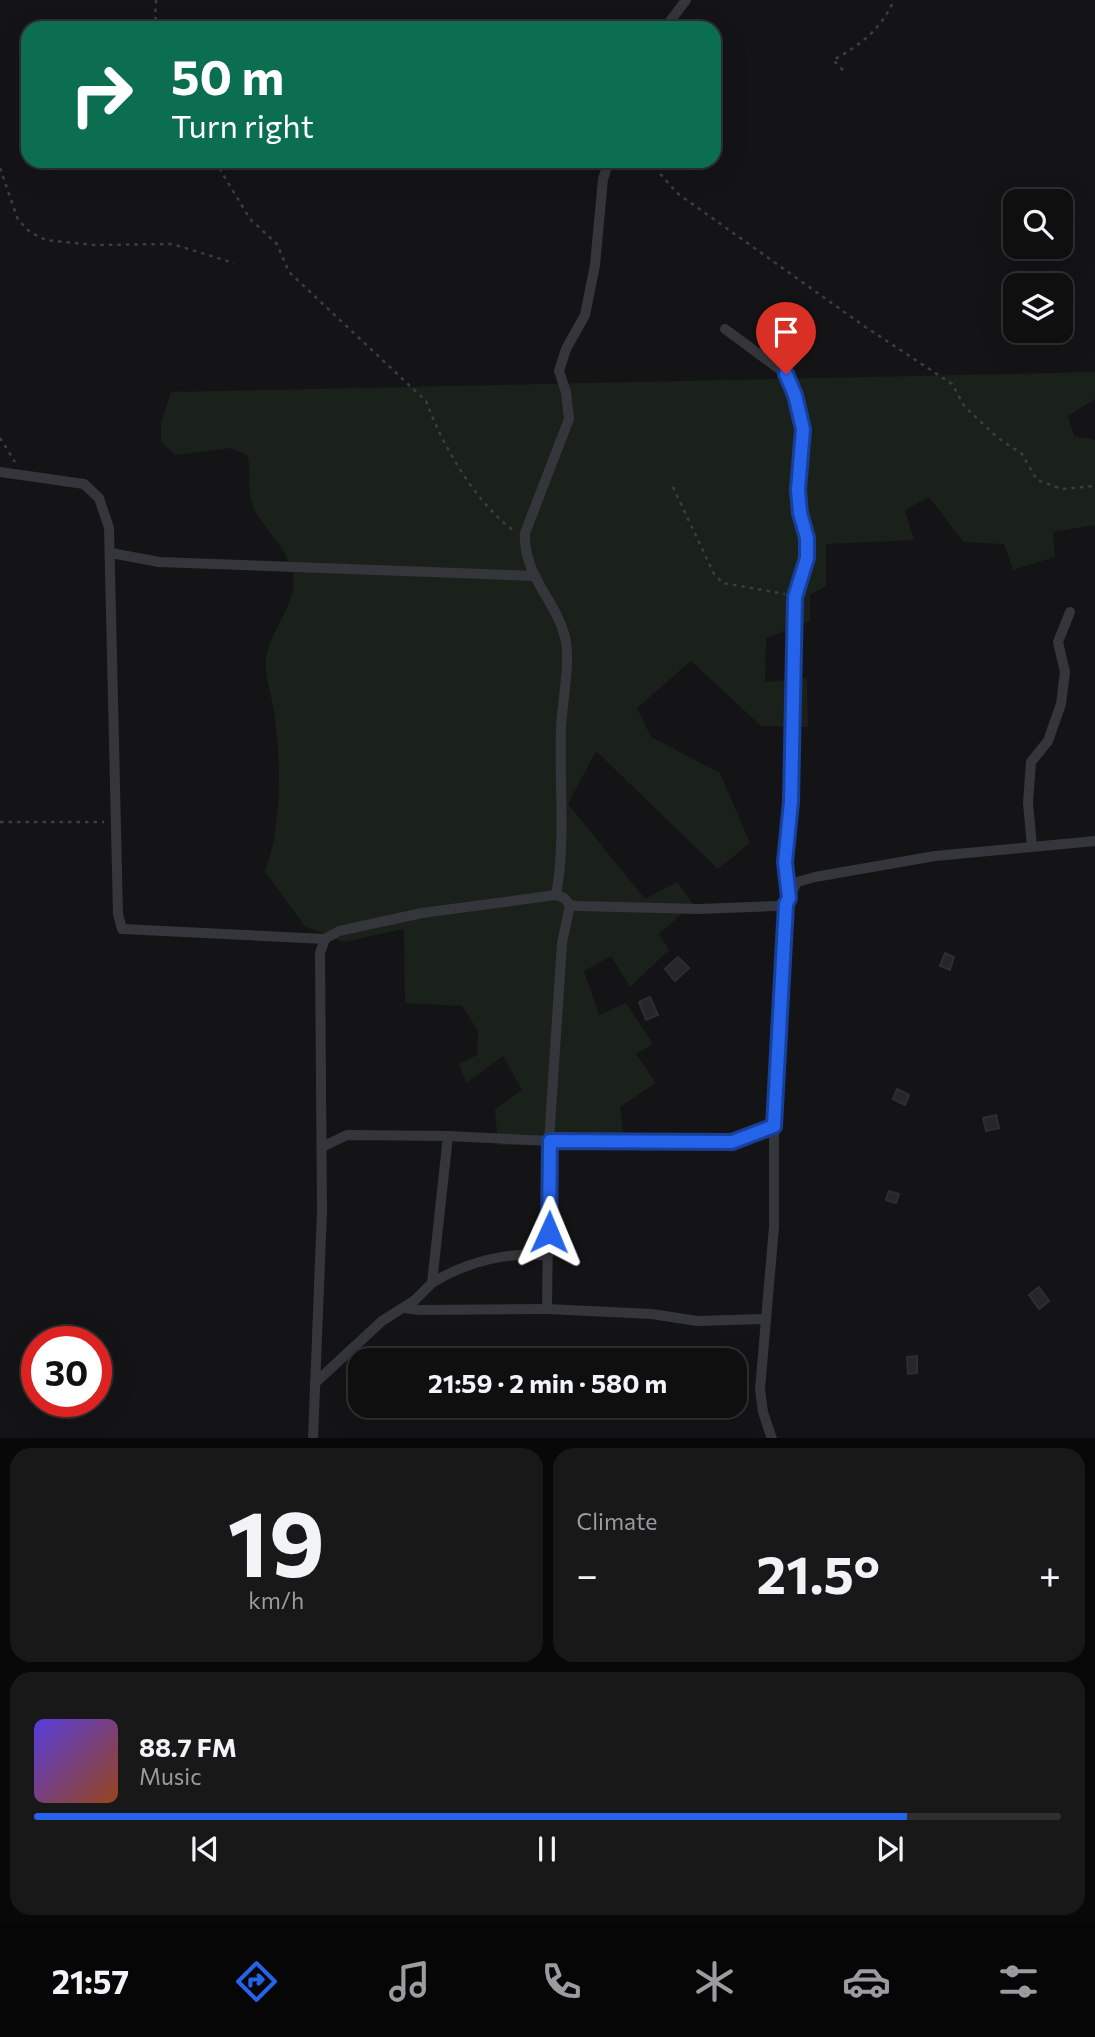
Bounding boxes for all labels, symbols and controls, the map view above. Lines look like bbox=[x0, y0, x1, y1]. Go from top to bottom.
text: 50 m bbox=[171, 45, 284, 105]
icon: right bbox=[56, 49, 147, 140]
text: Turn right bbox=[171, 105, 314, 145]
map controls bbox=[1003, 189, 1073, 343]
button: search bbox=[1003, 189, 1073, 259]
button: layers bbox=[1003, 273, 1073, 343]
pin bbox=[756, 302, 816, 374]
icon: arrive bbox=[767, 313, 805, 351]
position arrow bbox=[512, 1195, 586, 1269]
speed limit sign: 30 bbox=[21, 1326, 112, 1417]
text: 21:59 · 2 min · 580 m bbox=[428, 1367, 667, 1398]
text: 19 bbox=[228, 1484, 325, 1596]
text: Climate bbox=[577, 1507, 658, 1535]
text: 21.5° bbox=[757, 1541, 880, 1605]
text: − bbox=[577, 1550, 598, 1597]
text: + bbox=[1039, 1550, 1061, 1597]
text: km/h bbox=[248, 1586, 304, 1614]
text: 88.7 FM bbox=[139, 1731, 237, 1762]
text: Music bbox=[139, 1762, 202, 1790]
icon: previous bbox=[186, 1830, 224, 1868]
icon: pause bbox=[528, 1830, 566, 1868]
icon: next bbox=[871, 1830, 909, 1868]
icon: directions bbox=[232, 1957, 281, 2006]
icon: music bbox=[385, 1957, 434, 2006]
icon: phone bbox=[537, 1957, 586, 2006]
icon: climate bbox=[690, 1957, 739, 2006]
icon: car bbox=[842, 1957, 891, 2006]
icon: filters bbox=[994, 1957, 1043, 2006]
text: 21:57 bbox=[52, 1961, 129, 2001]

